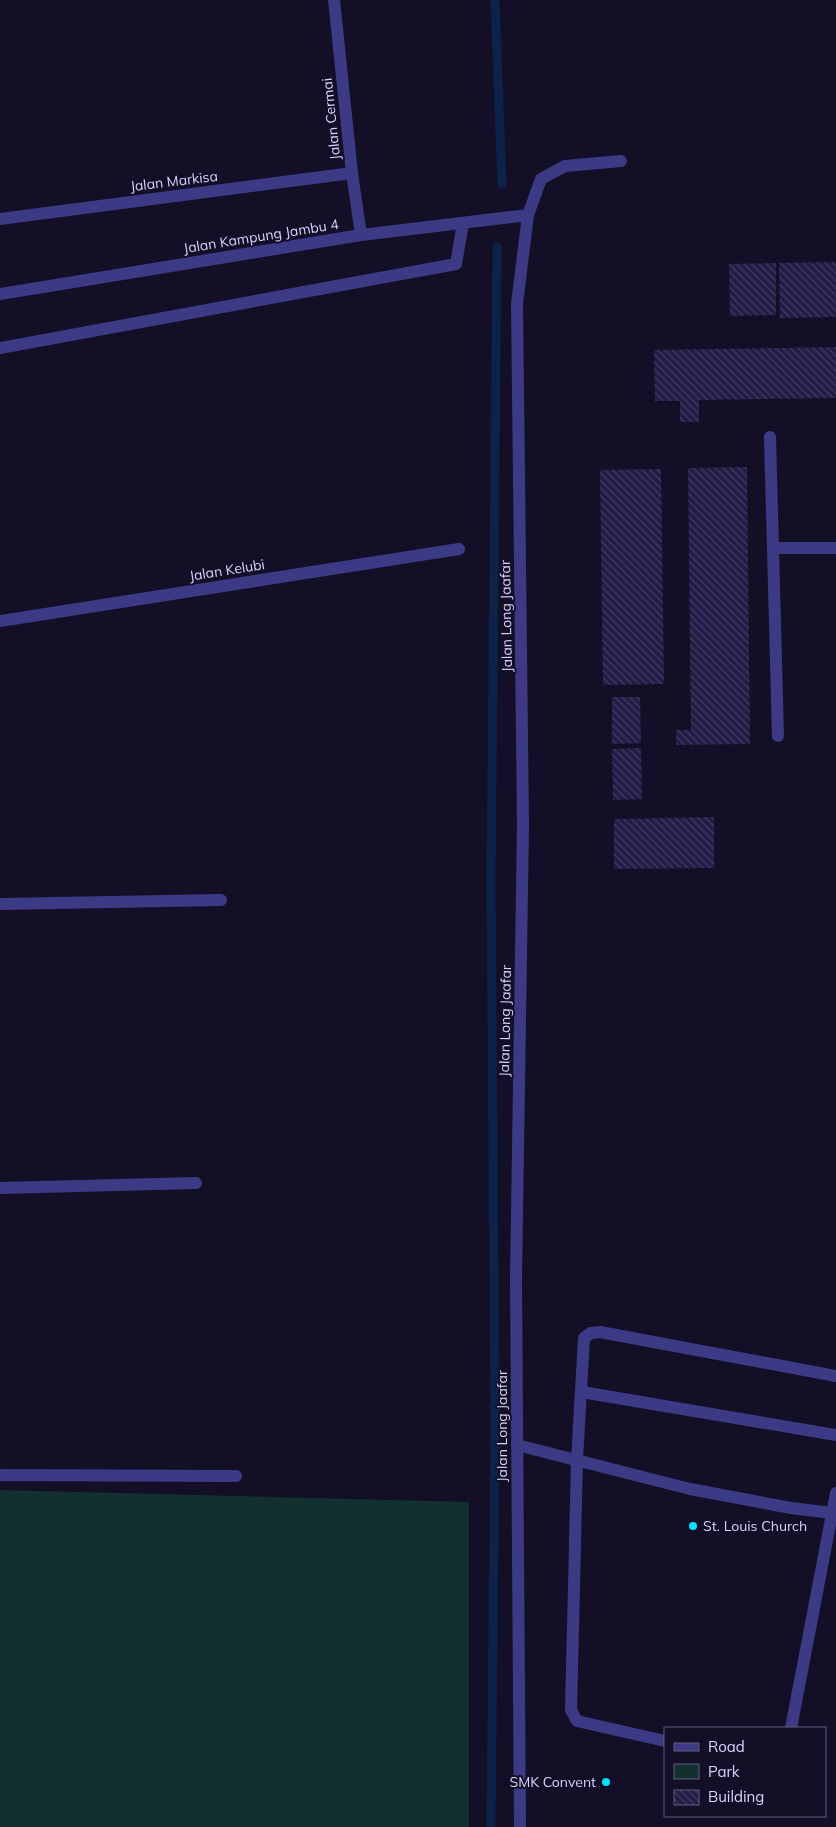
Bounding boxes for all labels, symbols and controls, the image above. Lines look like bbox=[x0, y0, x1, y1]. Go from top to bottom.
street label: Jalan Cermai bbox=[318, 77, 344, 161]
street label: Jalan Markisa bbox=[129, 167, 219, 195]
street label: Jalan Kampung Jambu 4 bbox=[182, 215, 340, 257]
street label: Jalan Kelubi bbox=[188, 555, 266, 585]
street label: Jalan Long Jaafar bbox=[496, 559, 516, 672]
street label: Jalan Long Jaafar bbox=[495, 964, 515, 1077]
street label: Jalan Long Jaafar bbox=[493, 1369, 511, 1482]
place label: St. Louis Church bbox=[703, 1517, 807, 1535]
marker: St. Louis Church bbox=[687, 1520, 699, 1532]
legend bbox=[664, 1727, 826, 1817]
text: Road bbox=[708, 1737, 745, 1756]
text: Park bbox=[708, 1762, 740, 1781]
place label: SMK Convent bbox=[509, 1773, 596, 1791]
marker: SMK Convent bbox=[600, 1776, 612, 1788]
text: Building bbox=[708, 1787, 764, 1806]

